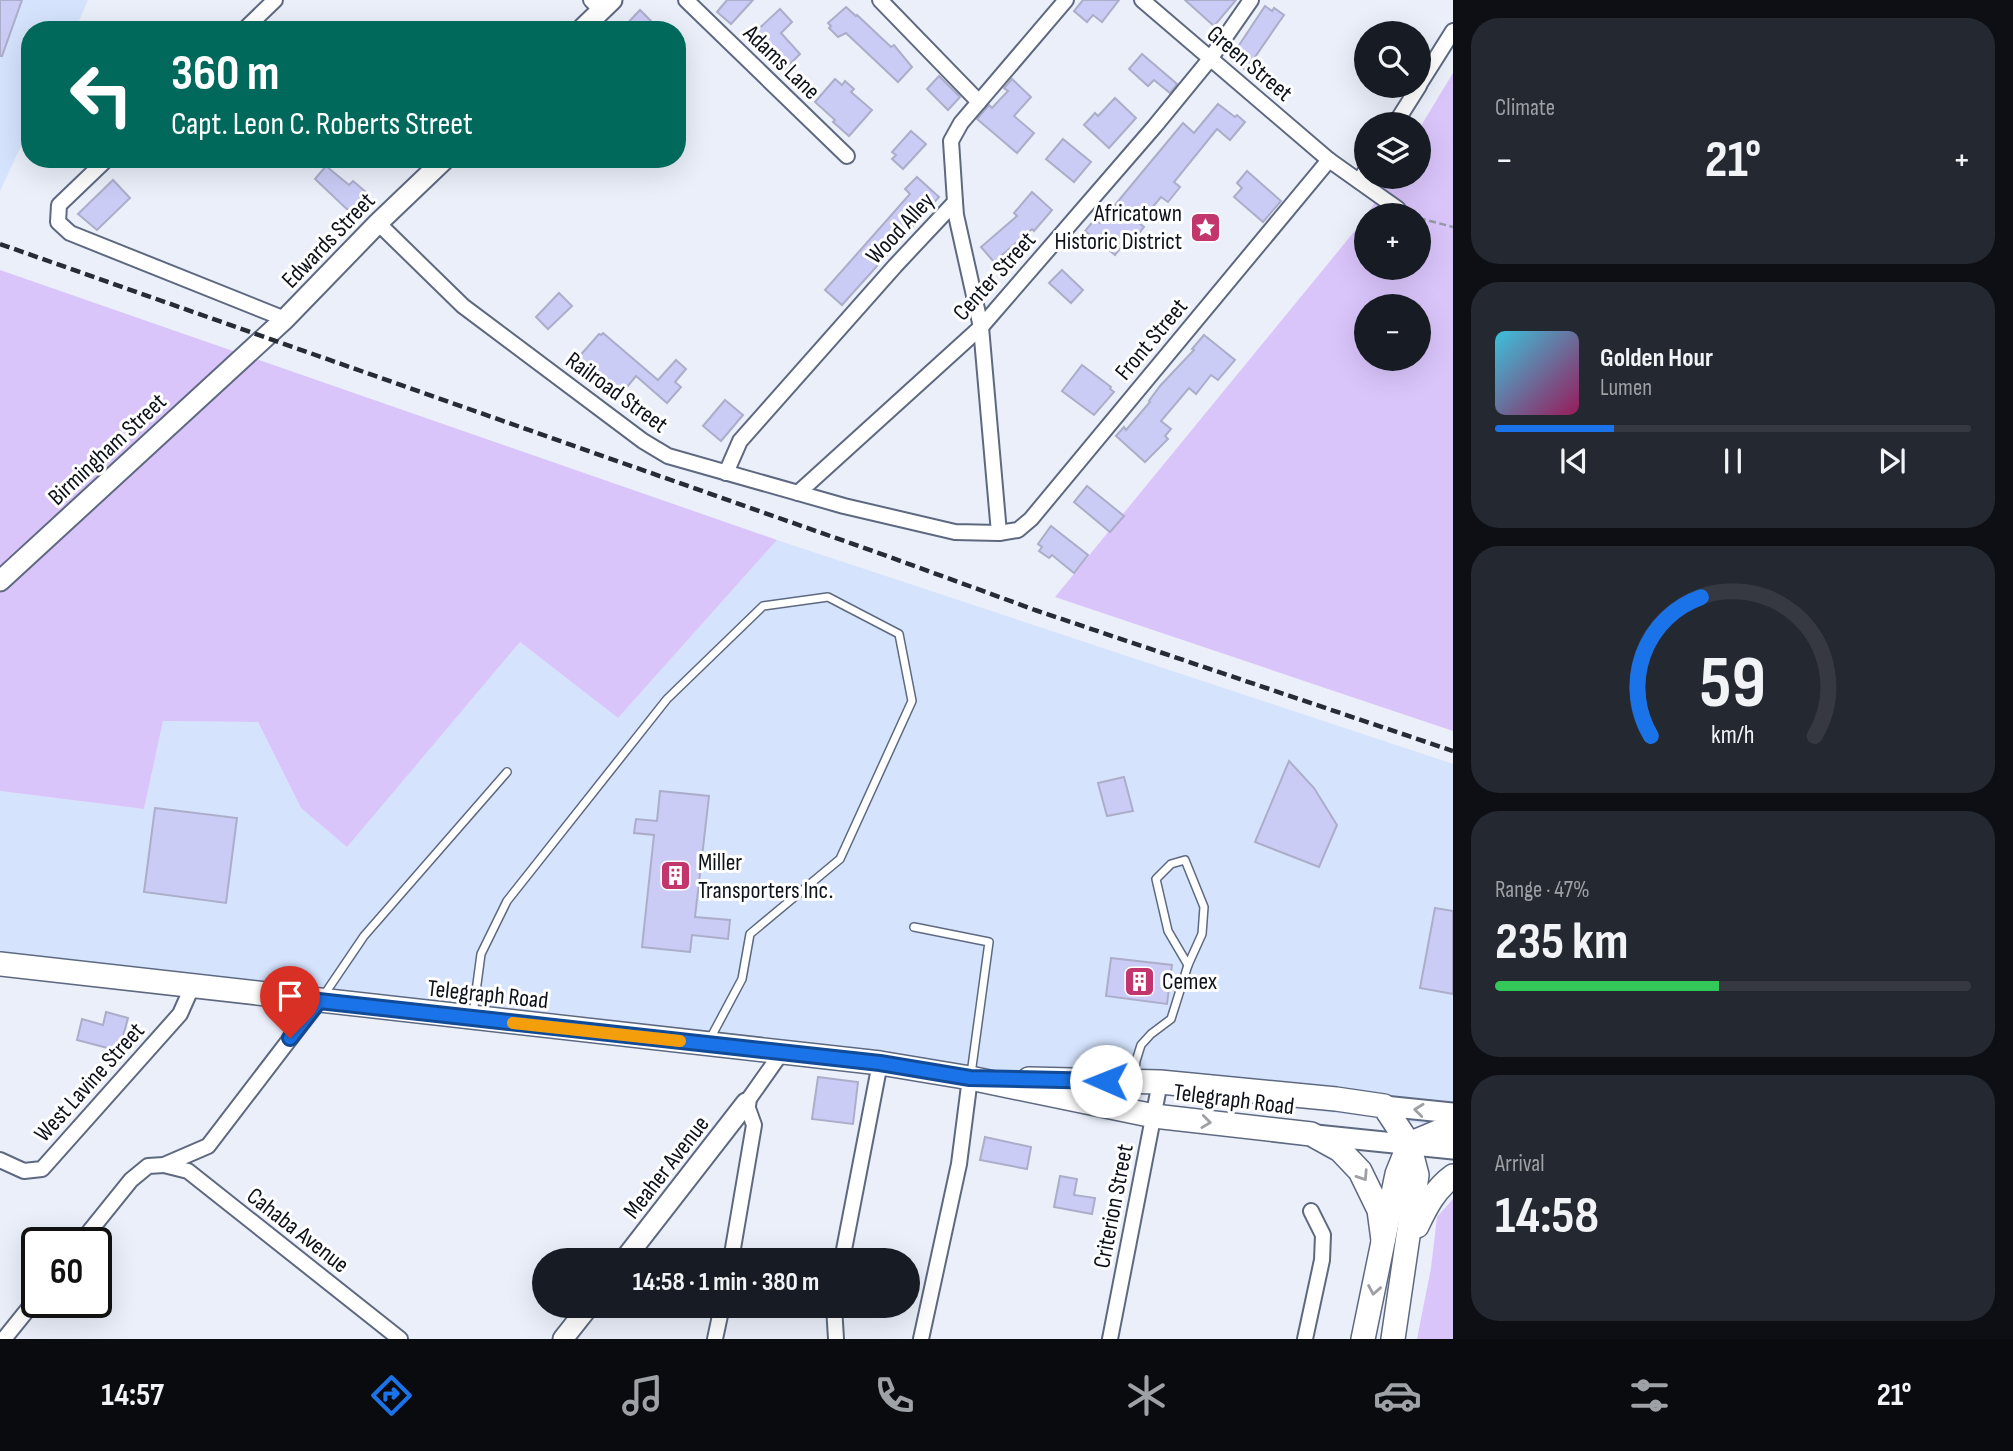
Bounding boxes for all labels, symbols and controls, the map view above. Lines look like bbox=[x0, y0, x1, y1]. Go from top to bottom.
street label: Adams Lane bbox=[737, 18, 826, 106]
street label: Green Street bbox=[1201, 19, 1298, 107]
map controls bbox=[1354, 21, 1431, 371]
button: search bbox=[1354, 21, 1431, 98]
text: 360 m bbox=[171, 45, 279, 104]
icon: left bbox=[56, 49, 147, 140]
text: Climate bbox=[1495, 94, 1555, 122]
text: Capt. Leon C. Roberts Street bbox=[171, 105, 473, 144]
button: layers bbox=[1354, 112, 1431, 189]
text: 21° bbox=[1705, 129, 1761, 192]
text: − bbox=[1495, 138, 1514, 183]
text: + bbox=[1952, 138, 1971, 183]
street label: Edwards Street bbox=[276, 186, 381, 294]
street label: Wood Alley bbox=[860, 187, 941, 270]
place label: Africatown Historic District bbox=[1055, 199, 1182, 256]
button: + bbox=[1354, 203, 1431, 280]
place icon: Africatown Historic District bbox=[1188, 210, 1222, 244]
street label: Center Street bbox=[947, 226, 1042, 327]
street label: Front Street bbox=[1109, 293, 1194, 386]
button: − bbox=[1354, 294, 1431, 371]
text: Golden Hour bbox=[1600, 343, 1713, 374]
street label: Railroad Street bbox=[560, 346, 673, 439]
text: Lumen bbox=[1600, 374, 1652, 402]
street label: Birmingham Street bbox=[42, 387, 172, 512]
icon: previous bbox=[1555, 442, 1593, 480]
icon: pause bbox=[1714, 442, 1752, 480]
icon: next bbox=[1873, 442, 1911, 480]
text: 59 bbox=[1700, 640, 1766, 728]
text: km/h bbox=[1711, 719, 1755, 750]
place label: Miller Transporters Inc. bbox=[698, 848, 833, 905]
building icon: Miller Transporters Inc. bbox=[658, 859, 692, 893]
text: Range · 47% bbox=[1495, 876, 1590, 904]
text: 235 km bbox=[1495, 911, 1629, 974]
building icon: Cemex bbox=[1122, 964, 1156, 998]
pin bbox=[260, 966, 320, 1038]
place label: Cemex bbox=[1162, 967, 1217, 996]
street label: Telegraph Road bbox=[426, 974, 550, 1015]
icon: arrive bbox=[271, 977, 309, 1015]
street label: West Lavine Street bbox=[28, 1017, 151, 1148]
position arrow bbox=[1069, 1044, 1143, 1118]
street label: Telegraph Road bbox=[1172, 1078, 1296, 1121]
one-way arrow bbox=[1413, 1102, 1424, 1117]
street label: Meaher Avenue bbox=[617, 1110, 716, 1224]
one-way arrow bbox=[1200, 1114, 1211, 1129]
street label: Criterion Street bbox=[1087, 1142, 1140, 1271]
text: Arrival bbox=[1495, 1150, 1544, 1178]
one-way arrow bbox=[1354, 1169, 1367, 1182]
street label: Cahaba Avenue bbox=[241, 1182, 355, 1279]
text: 14:58 bbox=[1495, 1185, 1599, 1248]
speed limit sign: 60 bbox=[21, 1227, 112, 1318]
text: 14:58 · 1 min · 380 m bbox=[633, 1267, 819, 1298]
one-way arrow bbox=[1367, 1284, 1382, 1296]
icon: directions bbox=[367, 1371, 416, 1420]
icon: music bbox=[618, 1371, 667, 1420]
icon: phone bbox=[870, 1371, 919, 1420]
icon: climate bbox=[1122, 1371, 1171, 1420]
icon: car bbox=[1373, 1371, 1422, 1420]
icon: filters bbox=[1625, 1371, 1674, 1420]
text: 14:57 bbox=[101, 1376, 164, 1415]
text: 21° bbox=[1877, 1376, 1912, 1415]

